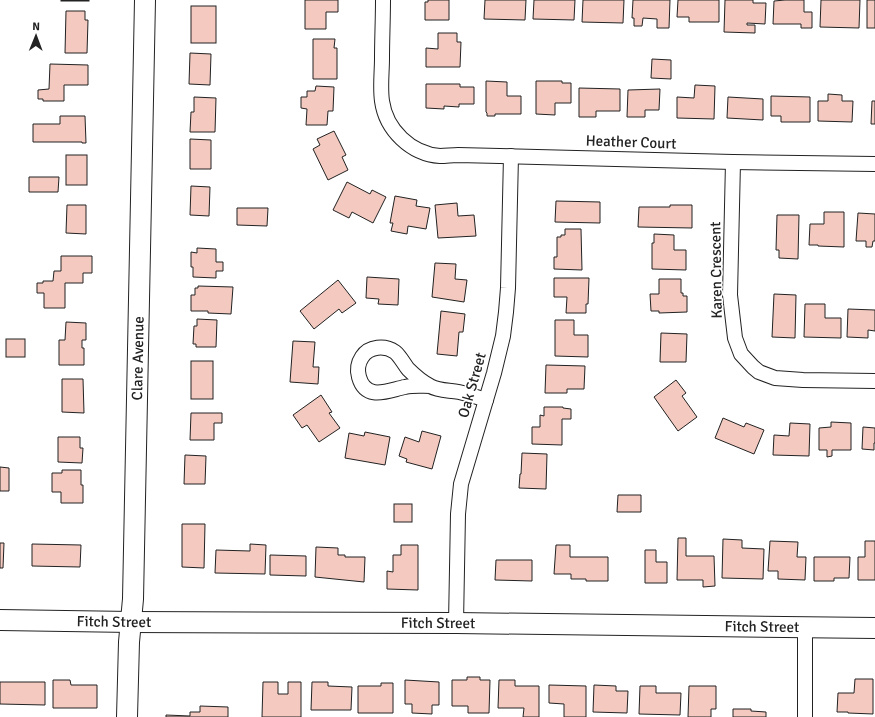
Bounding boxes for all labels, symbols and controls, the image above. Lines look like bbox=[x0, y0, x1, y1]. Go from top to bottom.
north arrow bbox=[16, 16, 56, 56]
text: N bbox=[32, 20, 40, 33]
street label: Heather Court bbox=[585, 131, 677, 153]
street label: Karen Crescent bbox=[706, 221, 726, 319]
street label: Clare Avenue bbox=[128, 316, 148, 401]
street label: Oak Street bbox=[454, 350, 490, 420]
street label: Fitch Street bbox=[77, 612, 151, 631]
street label: Fitch Street bbox=[401, 614, 475, 632]
street label: Fitch Street bbox=[725, 617, 799, 636]

